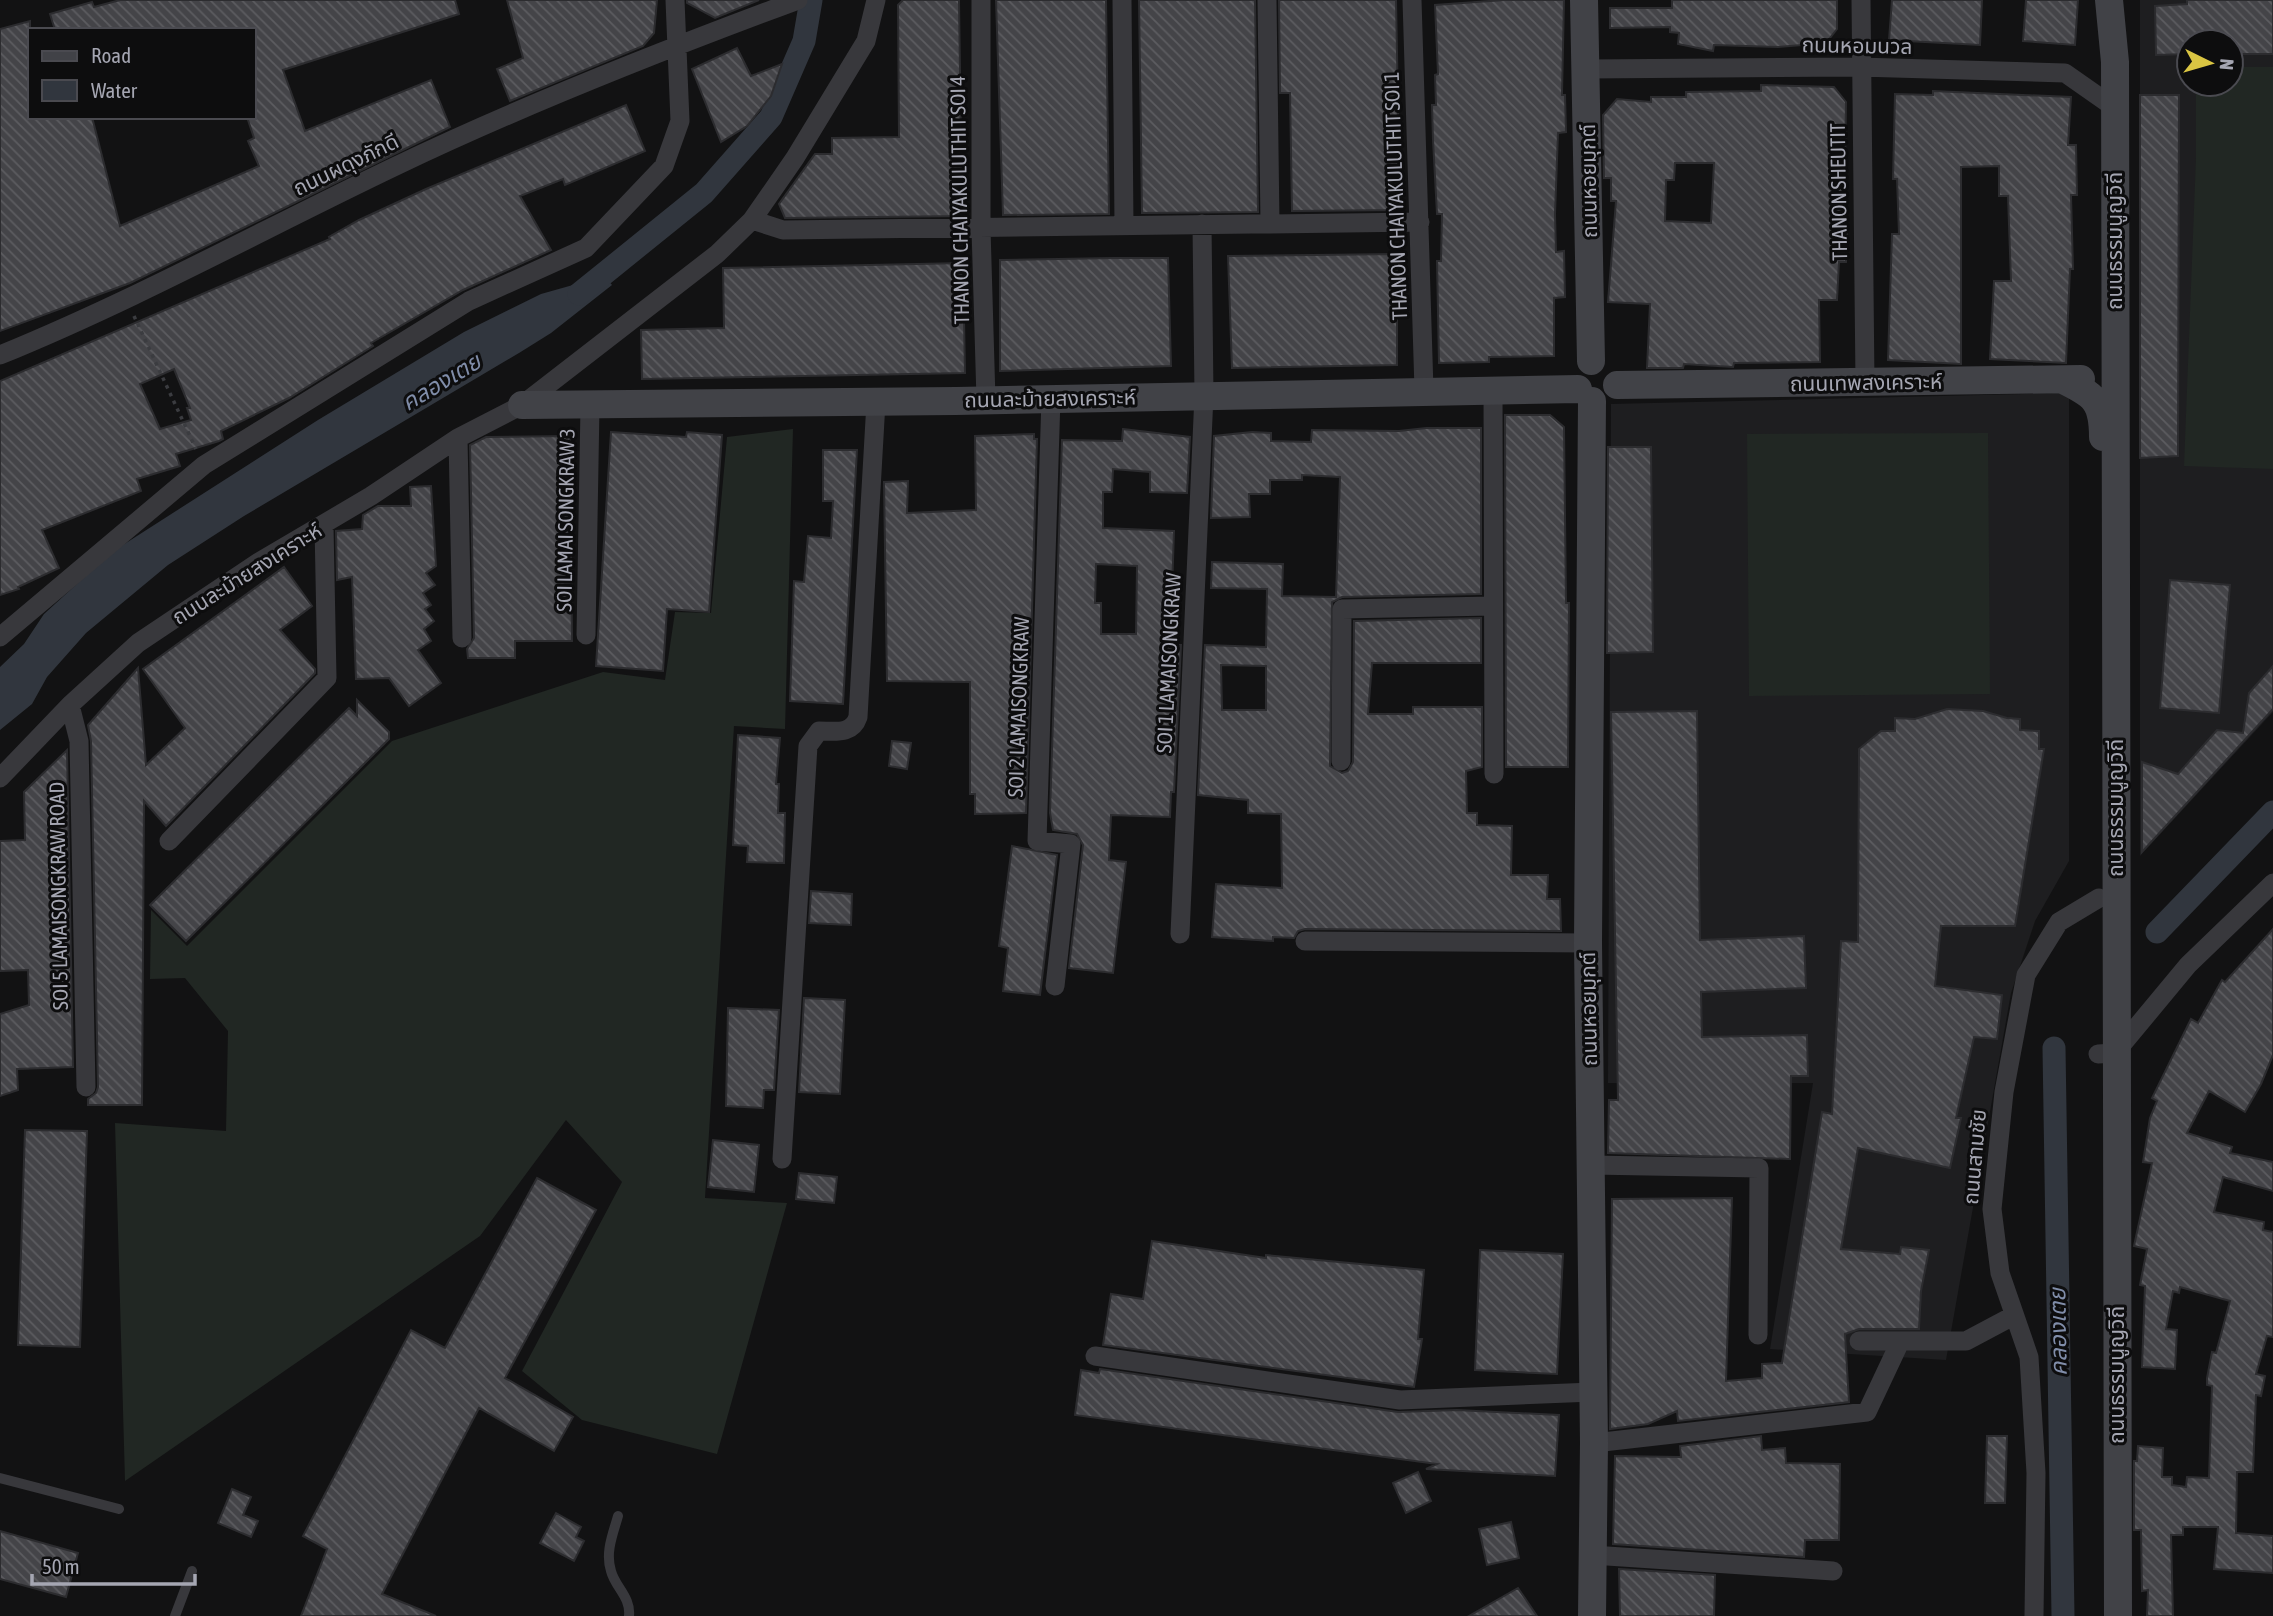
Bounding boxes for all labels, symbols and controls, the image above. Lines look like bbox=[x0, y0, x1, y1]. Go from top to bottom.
legend bbox=[28, 28, 256, 119]
north arrow bbox=[2175, 28, 2245, 98]
street label: ถนนหอมนวล bbox=[1801, 32, 1913, 58]
text: Road bbox=[91, 43, 131, 67]
text: N bbox=[2215, 58, 2238, 71]
street label: THANON CHAIYAKULUTHIT SOI 1 bbox=[1379, 71, 1411, 321]
street label: THANON CHAIYAKULUTHIT SOI 4 bbox=[945, 75, 973, 325]
text: Water bbox=[91, 78, 138, 102]
street label: THANON SHEUTIT bbox=[1825, 123, 1851, 261]
street label: ถนนหอยมุกต์ bbox=[1575, 124, 1603, 238]
street label: ถนนผดุงภักดี bbox=[289, 128, 403, 202]
street label: ถนนธรรมนูญวิถี bbox=[2102, 172, 2128, 310]
water label: คลองเตย bbox=[397, 348, 486, 416]
street label: ถนนเทพสงเคราะห์ bbox=[1790, 369, 1943, 395]
street label: ถนนละม้ายสงเคราะห์ bbox=[964, 384, 1137, 411]
street label: SOI LAMAI SONGKRAW 3 bbox=[551, 428, 579, 612]
street label: ถนนละม้ายสงเคราะห์ bbox=[167, 517, 326, 629]
street label: SOI 1 LAMAISONGKRAW bbox=[1151, 571, 1185, 754]
street label: SOI 2 LAMAISONGKRAW bbox=[1003, 615, 1033, 798]
street label: ถนนธรรมนูญวิถี bbox=[2103, 739, 2129, 877]
street label: SOI 5 LAMAISONGKRAW ROAD bbox=[44, 782, 72, 1010]
street label: ถนนหอยมุกต์ bbox=[1575, 952, 1603, 1066]
street label: ถนนสามชัย bbox=[1958, 1108, 1990, 1206]
water label: คลองเตย bbox=[2044, 1287, 2072, 1376]
street label: ถนนธรรมนูญวิถี bbox=[2104, 1306, 2130, 1444]
scale bar bbox=[32, 1542, 194, 1586]
text: 50 m bbox=[42, 1554, 80, 1578]

